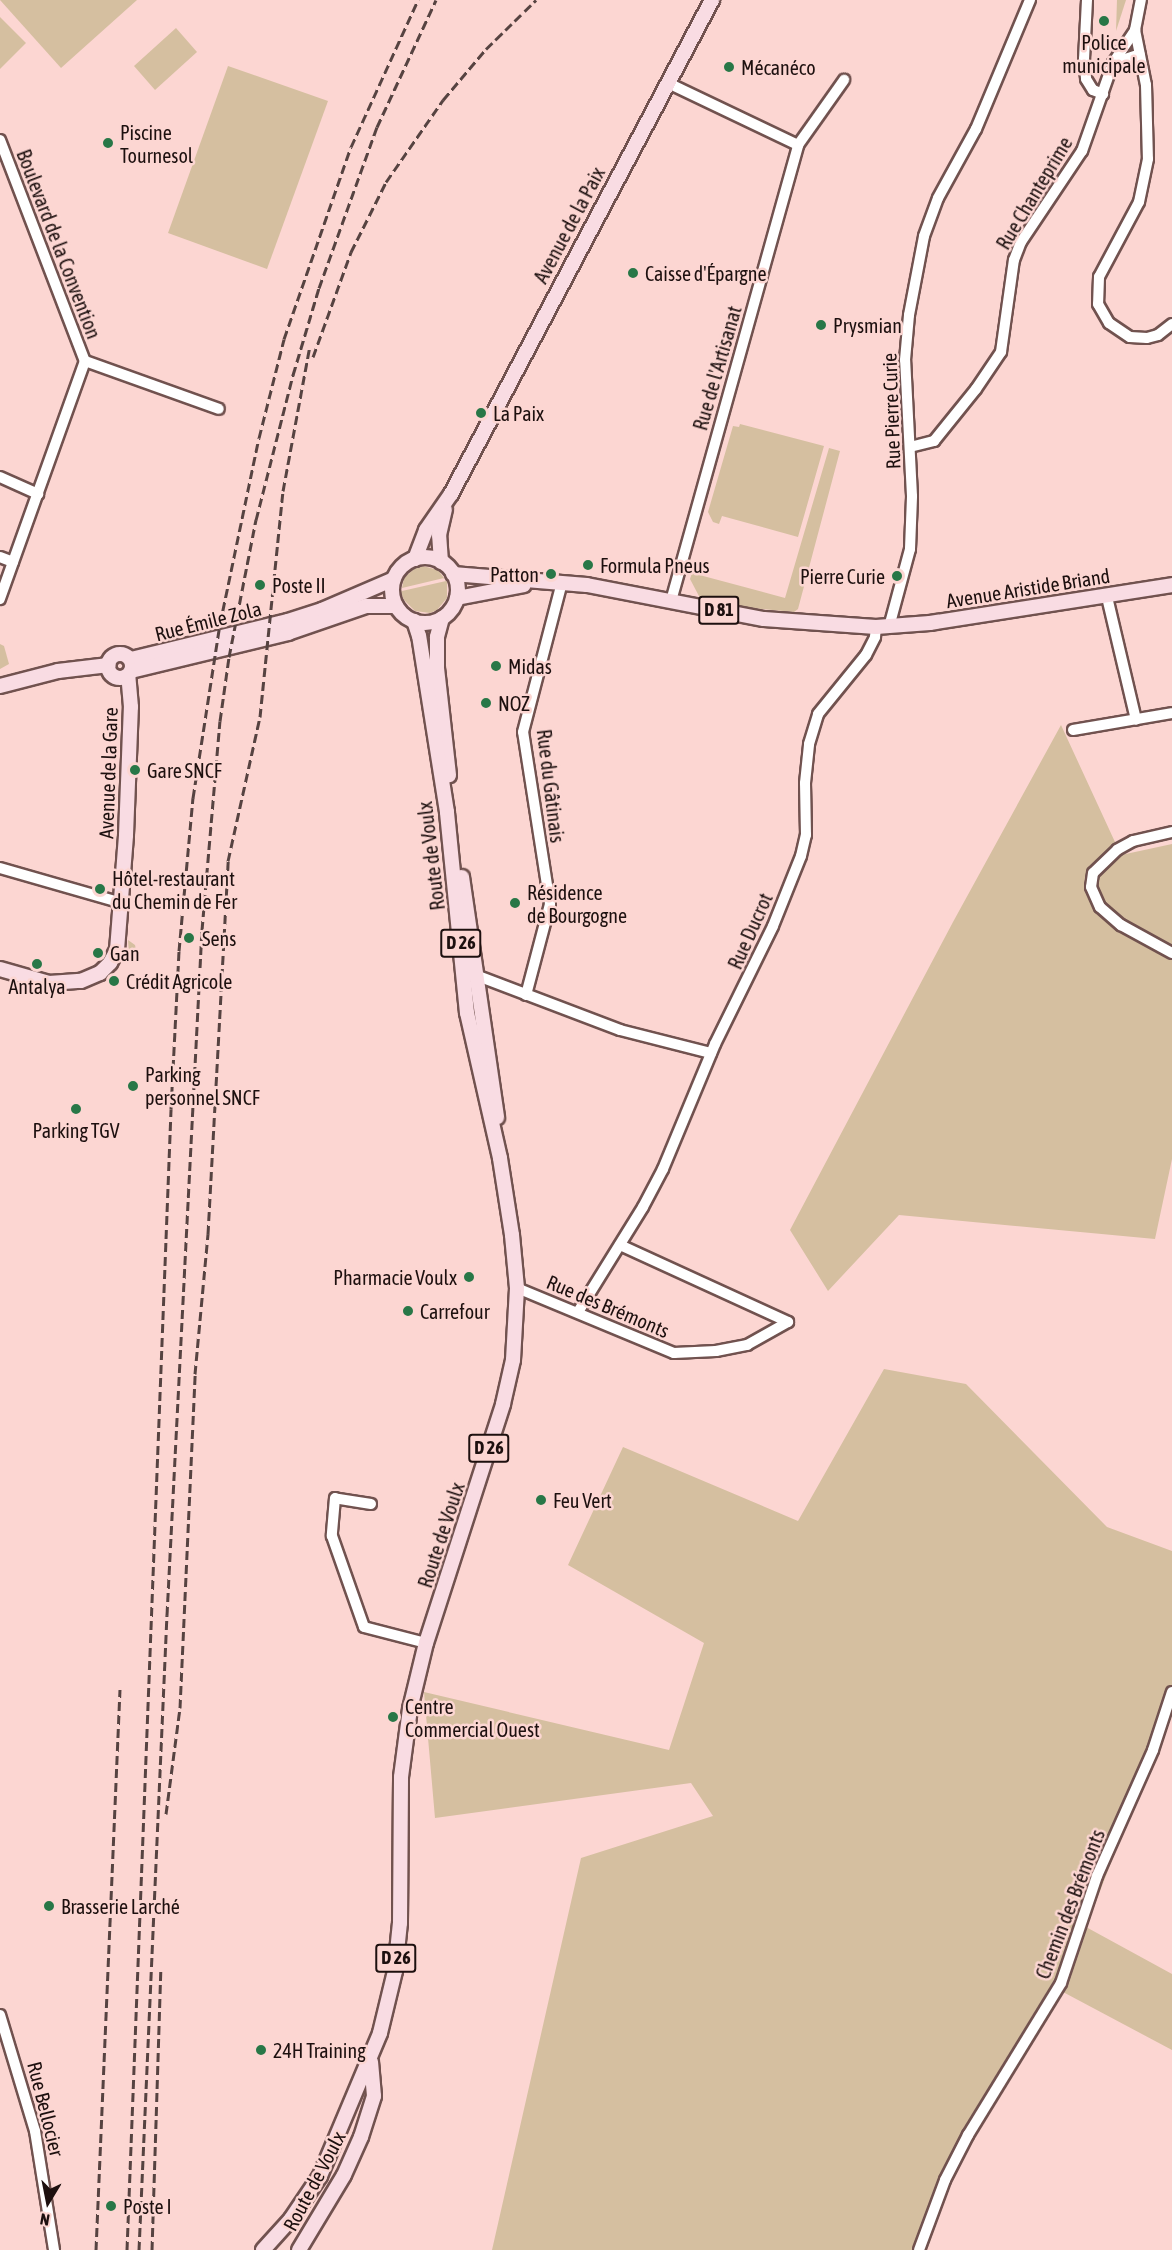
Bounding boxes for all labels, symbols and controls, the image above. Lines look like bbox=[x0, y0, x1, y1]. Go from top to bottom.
marker: Police municipale bbox=[1097, 14, 1111, 28]
place label: Police municipale bbox=[1062, 30, 1146, 77]
place label: Mécanéco bbox=[741, 55, 816, 79]
marker: Mécanéco bbox=[722, 60, 736, 74]
place label: Piscine Tournesol bbox=[120, 120, 193, 167]
street label: Rue Chanteprime bbox=[991, 132, 1077, 254]
marker: Piscine Tournesol bbox=[101, 136, 115, 150]
street label: Boulevard de la Convention bbox=[12, 146, 106, 342]
street label: Avenue de la Paix bbox=[528, 163, 610, 287]
place label: Caisse d'Épargne bbox=[645, 261, 767, 285]
marker: Caisse d'Épargne bbox=[626, 266, 640, 280]
street label: Rue de l'Artisanat bbox=[688, 303, 746, 433]
place label: Prysmian bbox=[833, 313, 902, 337]
marker: Prysmian bbox=[814, 318, 828, 332]
street label: Rue Pierre Curie bbox=[877, 352, 905, 470]
place label: La Paix bbox=[493, 401, 544, 425]
marker: La Paix bbox=[474, 406, 488, 420]
place label: Formula Pneus bbox=[600, 553, 710, 577]
marker: Formula Pneus bbox=[581, 558, 595, 572]
place label: Patton bbox=[490, 562, 539, 586]
street label: Avenue Aristide Briand bbox=[944, 563, 1112, 613]
place label: Pierre Curie bbox=[800, 564, 885, 588]
marker: Patton bbox=[544, 567, 558, 581]
marker: Pierre Curie bbox=[890, 569, 904, 583]
place label: Poste II bbox=[272, 573, 326, 597]
marker: Poste II bbox=[253, 578, 267, 592]
road number: D 81 bbox=[698, 595, 740, 625]
street label: Rue Émile Zola bbox=[152, 596, 264, 646]
place label: Midas bbox=[508, 654, 552, 678]
marker: Midas bbox=[489, 659, 503, 673]
place label: NOZ bbox=[498, 691, 530, 715]
marker: NOZ bbox=[479, 696, 493, 710]
street label: Avenue de la Gare bbox=[94, 707, 122, 839]
street label: Rue du Gâtinais bbox=[532, 728, 570, 844]
place label: Gare SNCF bbox=[147, 758, 222, 782]
marker: Gare SNCF bbox=[128, 763, 142, 777]
street label: Route de Voulx bbox=[412, 800, 450, 912]
place label: Hôtel-restaurant du Chemin de Fer bbox=[112, 866, 237, 913]
place label: Résidence de Bourgogne bbox=[527, 880, 627, 927]
marker: Hôtel-restaurant du Chemin de Fer bbox=[93, 882, 107, 896]
street label: Rue Ducrot bbox=[723, 889, 777, 973]
marker: Résidence de Bourgogne bbox=[508, 896, 522, 910]
place label: Sens bbox=[202, 926, 236, 950]
road number: D 26 bbox=[440, 928, 482, 958]
marker: Sens bbox=[180, 929, 198, 947]
place label: Gan bbox=[110, 941, 140, 965]
marker: Gan bbox=[91, 946, 105, 960]
marker: Antalya bbox=[30, 957, 44, 971]
place label: Crédit Agricole bbox=[126, 969, 232, 993]
place label: Antalya bbox=[9, 974, 65, 998]
marker: Crédit Agricole bbox=[107, 974, 121, 988]
place label: Parking personnel SNCF bbox=[145, 1062, 260, 1109]
marker: Parking personnel SNCF bbox=[126, 1079, 140, 1093]
marker: Parking TGV bbox=[69, 1102, 83, 1116]
place label: Parking TGV bbox=[32, 1118, 120, 1142]
place label: Pharmacie Voulx bbox=[333, 1265, 457, 1289]
street label: Rue des Brémonts bbox=[543, 1269, 673, 1343]
marker: Pharmacie Voulx bbox=[462, 1270, 476, 1284]
place label: Carrefour bbox=[420, 1299, 490, 1323]
marker: Carrefour bbox=[401, 1304, 415, 1318]
road number: D 26 bbox=[468, 1433, 510, 1463]
street label: Route de Voulx bbox=[413, 1479, 469, 1591]
place label: Feu Vert bbox=[553, 1488, 612, 1512]
marker: Feu Vert bbox=[534, 1493, 548, 1507]
place label: Centre Commercial Ouest bbox=[405, 1694, 540, 1741]
marker: Centre Commercial Ouest bbox=[386, 1710, 400, 1724]
street label: Chemin des Brémonts bbox=[1030, 1826, 1110, 1982]
place label: Brasserie Larché bbox=[61, 1894, 180, 1918]
marker: Brasserie Larché bbox=[42, 1899, 56, 1913]
road number: D 26 bbox=[375, 1943, 417, 1973]
place label: 24H Training bbox=[273, 2038, 366, 2062]
marker: 24H Training bbox=[254, 2043, 268, 2057]
street label: Rue Bellocier bbox=[23, 2059, 69, 2159]
street label: Route de Voulx bbox=[278, 2127, 350, 2235]
north arrow bbox=[18, 2172, 78, 2232]
place label: Poste I bbox=[123, 2194, 172, 2218]
marker: Poste I bbox=[104, 2199, 118, 2213]
text: N bbox=[39, 2210, 51, 2229]

